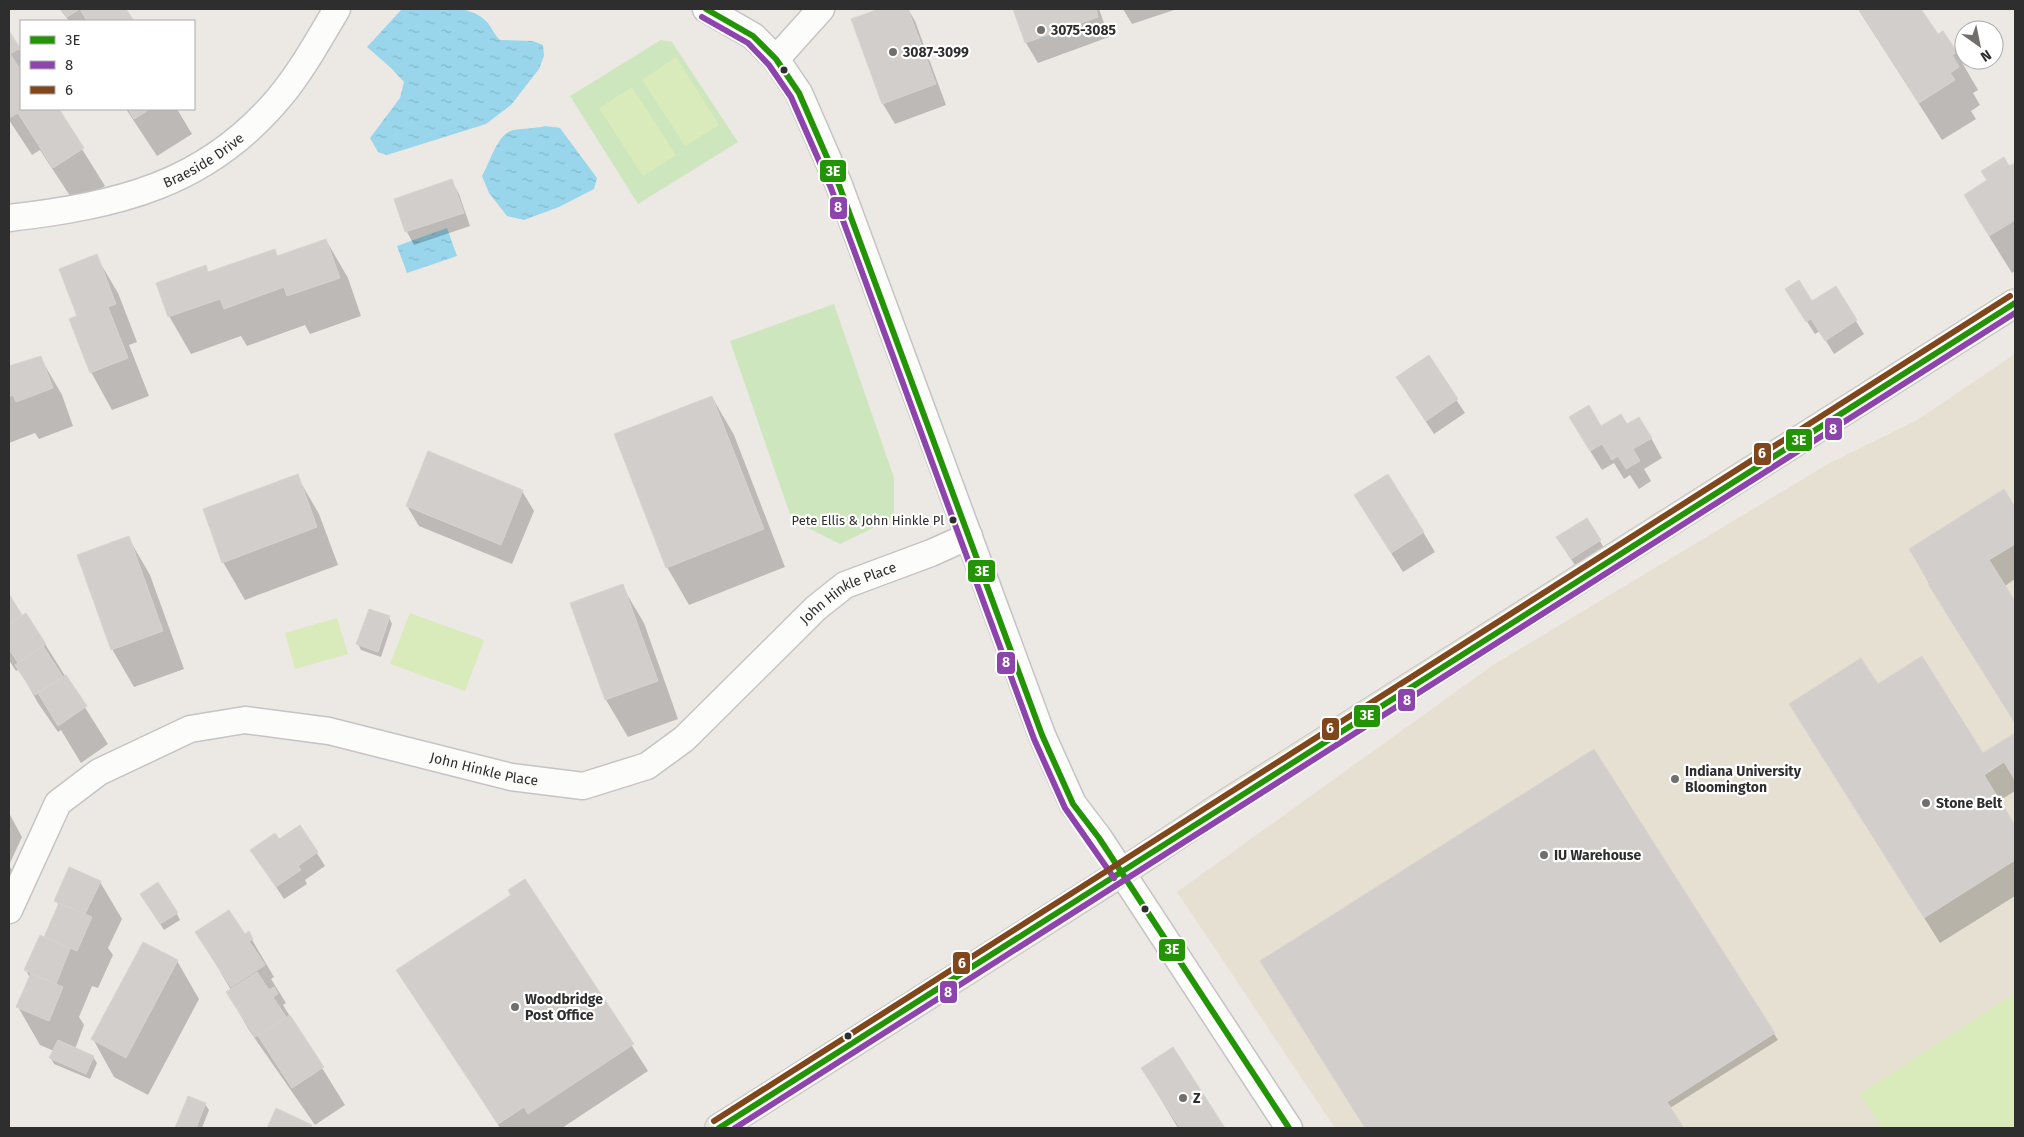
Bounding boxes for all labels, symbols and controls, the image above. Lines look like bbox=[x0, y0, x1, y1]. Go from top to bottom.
legend bbox=[20, 20, 195, 110]
north arrow bbox=[1954, 20, 2004, 70]
place label: 3075-3085 bbox=[1050, 22, 1117, 39]
marker: 3075-3085 bbox=[1035, 24, 1047, 36]
text: 3E bbox=[65, 31, 81, 49]
place label: 3087-3099 bbox=[902, 44, 969, 61]
marker: 3087-3099 bbox=[887, 46, 899, 58]
text: N bbox=[1977, 46, 1994, 65]
text: 8 bbox=[65, 56, 73, 74]
unlabelled marker bbox=[779, 65, 789, 75]
text: 6 bbox=[65, 81, 73, 99]
street label: Braeside Drive bbox=[161, 130, 248, 192]
line badge: 3E bbox=[819, 159, 847, 183]
text: 3E bbox=[825, 163, 840, 180]
line badge: 8 bbox=[829, 196, 848, 220]
text: 8 bbox=[834, 199, 842, 216]
line badge: 8 bbox=[1824, 417, 1843, 441]
text: 8 bbox=[1829, 421, 1837, 438]
line badge: 3E bbox=[1785, 428, 1813, 452]
text: 3E bbox=[1791, 432, 1806, 449]
line badge: 6 bbox=[1753, 442, 1772, 466]
text: 6 bbox=[1758, 445, 1766, 462]
place label: Pete Ellis & John Hinkle Pl bbox=[792, 513, 944, 528]
marker: Pete Ellis & John Hinkle Pl bbox=[948, 515, 958, 525]
street label: John Hinkle Place bbox=[796, 559, 899, 628]
line badge: 3E bbox=[967, 559, 996, 583]
text: 3E bbox=[974, 563, 989, 580]
line badge: 8 bbox=[996, 651, 1016, 675]
text: 8 bbox=[1002, 654, 1010, 671]
line badge: 8 bbox=[1397, 688, 1416, 712]
text: 8 bbox=[1403, 692, 1411, 709]
line badge: 3E bbox=[1353, 704, 1381, 728]
text: 3E bbox=[1359, 707, 1374, 724]
line badge: 6 bbox=[1321, 717, 1340, 741]
text: 6 bbox=[1326, 720, 1334, 737]
street label: John Hinkle Place bbox=[428, 749, 539, 789]
place label: Indiana University Bloomington bbox=[1685, 763, 1802, 796]
marker: Indiana University Bloomington bbox=[1669, 773, 1681, 785]
place label: Stone Belt bbox=[1936, 795, 2003, 812]
marker: Stone Belt bbox=[1920, 797, 1932, 809]
place label: IU Warehouse bbox=[1554, 847, 1642, 864]
marker: IU Warehouse bbox=[1538, 849, 1550, 861]
unlabelled marker bbox=[1140, 904, 1150, 914]
line badge: 3E bbox=[1158, 938, 1186, 962]
text: 3E bbox=[1164, 941, 1179, 958]
line badge: 6 bbox=[952, 951, 971, 975]
text: 6 bbox=[958, 955, 966, 972]
line badge: 8 bbox=[939, 980, 958, 1004]
text: 8 bbox=[944, 984, 952, 1001]
place label: Woodbridge Post Office bbox=[525, 991, 603, 1024]
marker: Woodbridge Post Office bbox=[509, 1001, 521, 1013]
unlabelled marker bbox=[843, 1031, 853, 1041]
place label: Z bbox=[1193, 1090, 1201, 1107]
marker: Z bbox=[1177, 1092, 1189, 1104]

